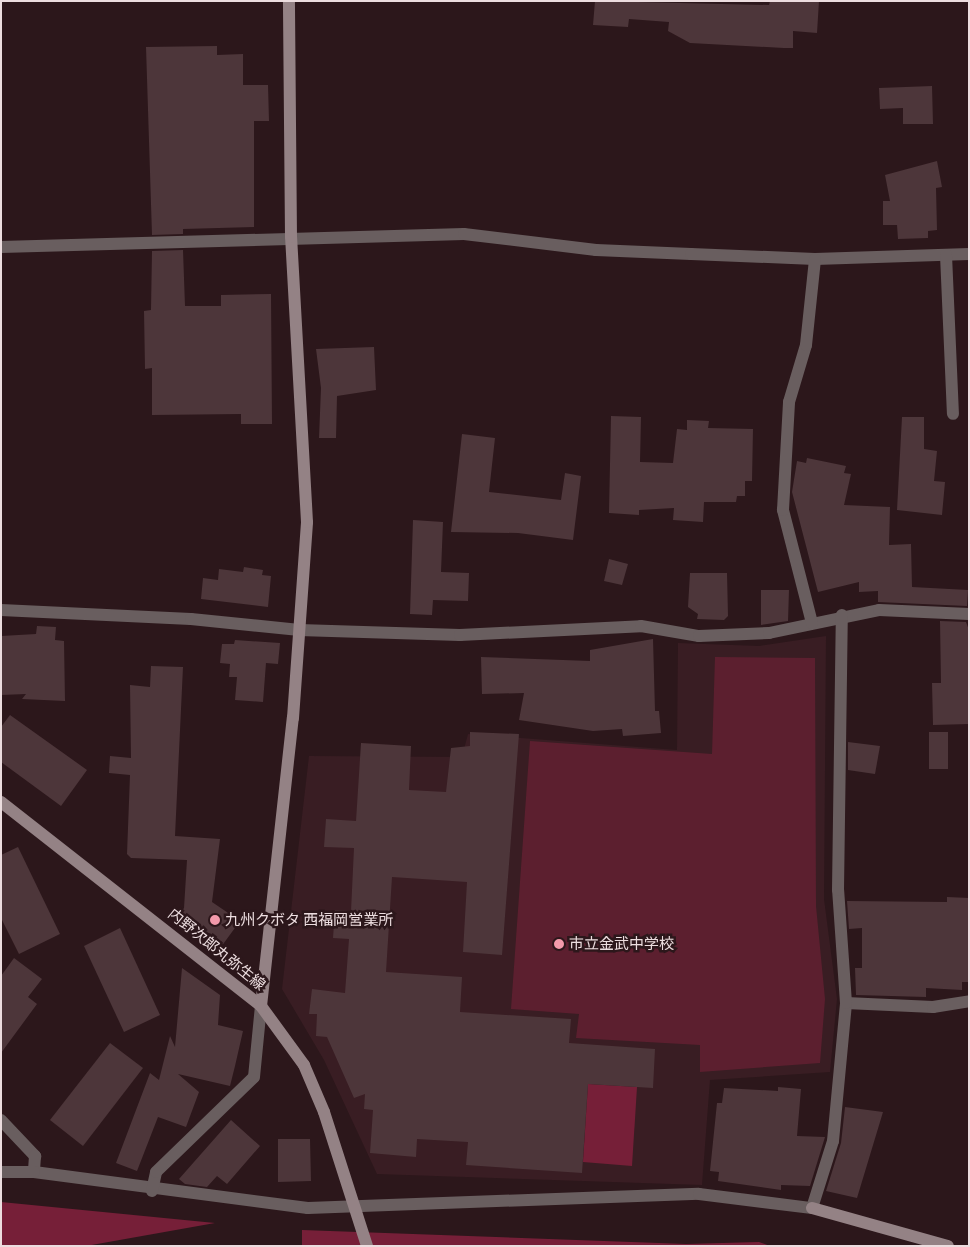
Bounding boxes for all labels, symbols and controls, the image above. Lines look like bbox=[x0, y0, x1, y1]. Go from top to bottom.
street label: 内野次郎丸弥生線 bbox=[165, 904, 269, 994]
place label: 九州クボタ 西福岡営業所 bbox=[225, 911, 393, 929]
marker: 九州クボタ 西福岡営業所 bbox=[209, 914, 221, 926]
place label: 市立金武中学校 bbox=[569, 935, 674, 953]
marker: 市立金武中学校 bbox=[553, 938, 565, 950]

